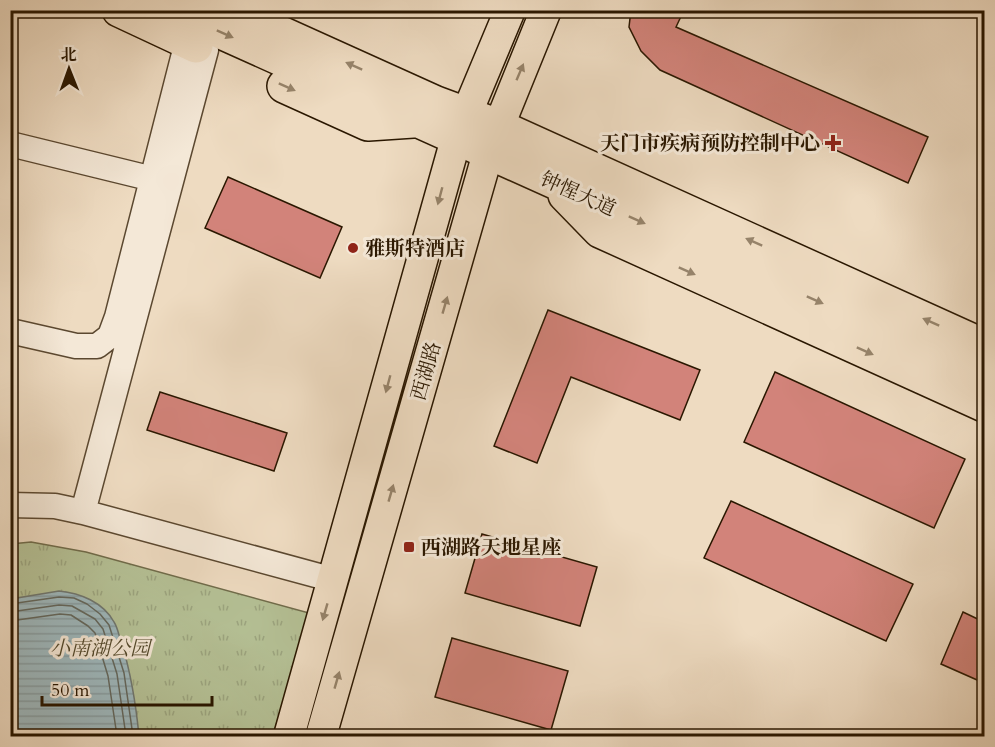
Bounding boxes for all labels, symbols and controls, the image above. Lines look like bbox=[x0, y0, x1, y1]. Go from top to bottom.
one-way arrow bbox=[217, 30, 234, 39]
north arrow bbox=[39, 39, 99, 99]
text: 北 bbox=[61, 44, 77, 66]
one-way arrow bbox=[345, 61, 363, 71]
one-way arrow bbox=[516, 63, 525, 81]
one-way arrow bbox=[278, 82, 296, 92]
place label: 天门市疾病预防控制中心 bbox=[600, 130, 820, 157]
marker: 天门市疾病预防控制中心 bbox=[824, 134, 842, 152]
street label: 钟惺大道 bbox=[536, 165, 620, 223]
one-way arrow bbox=[435, 187, 444, 205]
one-way arrow bbox=[629, 215, 647, 225]
place label: 雅斯特酒店 bbox=[365, 235, 465, 262]
one-way arrow bbox=[745, 237, 762, 246]
marker: 雅斯特酒店 bbox=[346, 241, 360, 255]
one-way arrow bbox=[679, 266, 697, 276]
one-way arrow bbox=[807, 295, 824, 304]
one-way arrow bbox=[440, 296, 450, 314]
one-way arrow bbox=[922, 317, 940, 327]
street label: 西湖路 bbox=[405, 338, 447, 404]
one-way arrow bbox=[856, 347, 874, 356]
one-way arrow bbox=[383, 375, 392, 393]
one-way arrow bbox=[387, 484, 396, 502]
place label: 西湖路天地星座 bbox=[421, 534, 561, 561]
marker: 西湖路天地星座 bbox=[402, 540, 416, 554]
one-way arrow bbox=[320, 603, 329, 621]
park label: 小南湖公园 bbox=[50, 635, 153, 662]
scale bar bbox=[42, 669, 212, 707]
one-way arrow bbox=[333, 671, 342, 689]
text: 50 m bbox=[51, 678, 90, 703]

